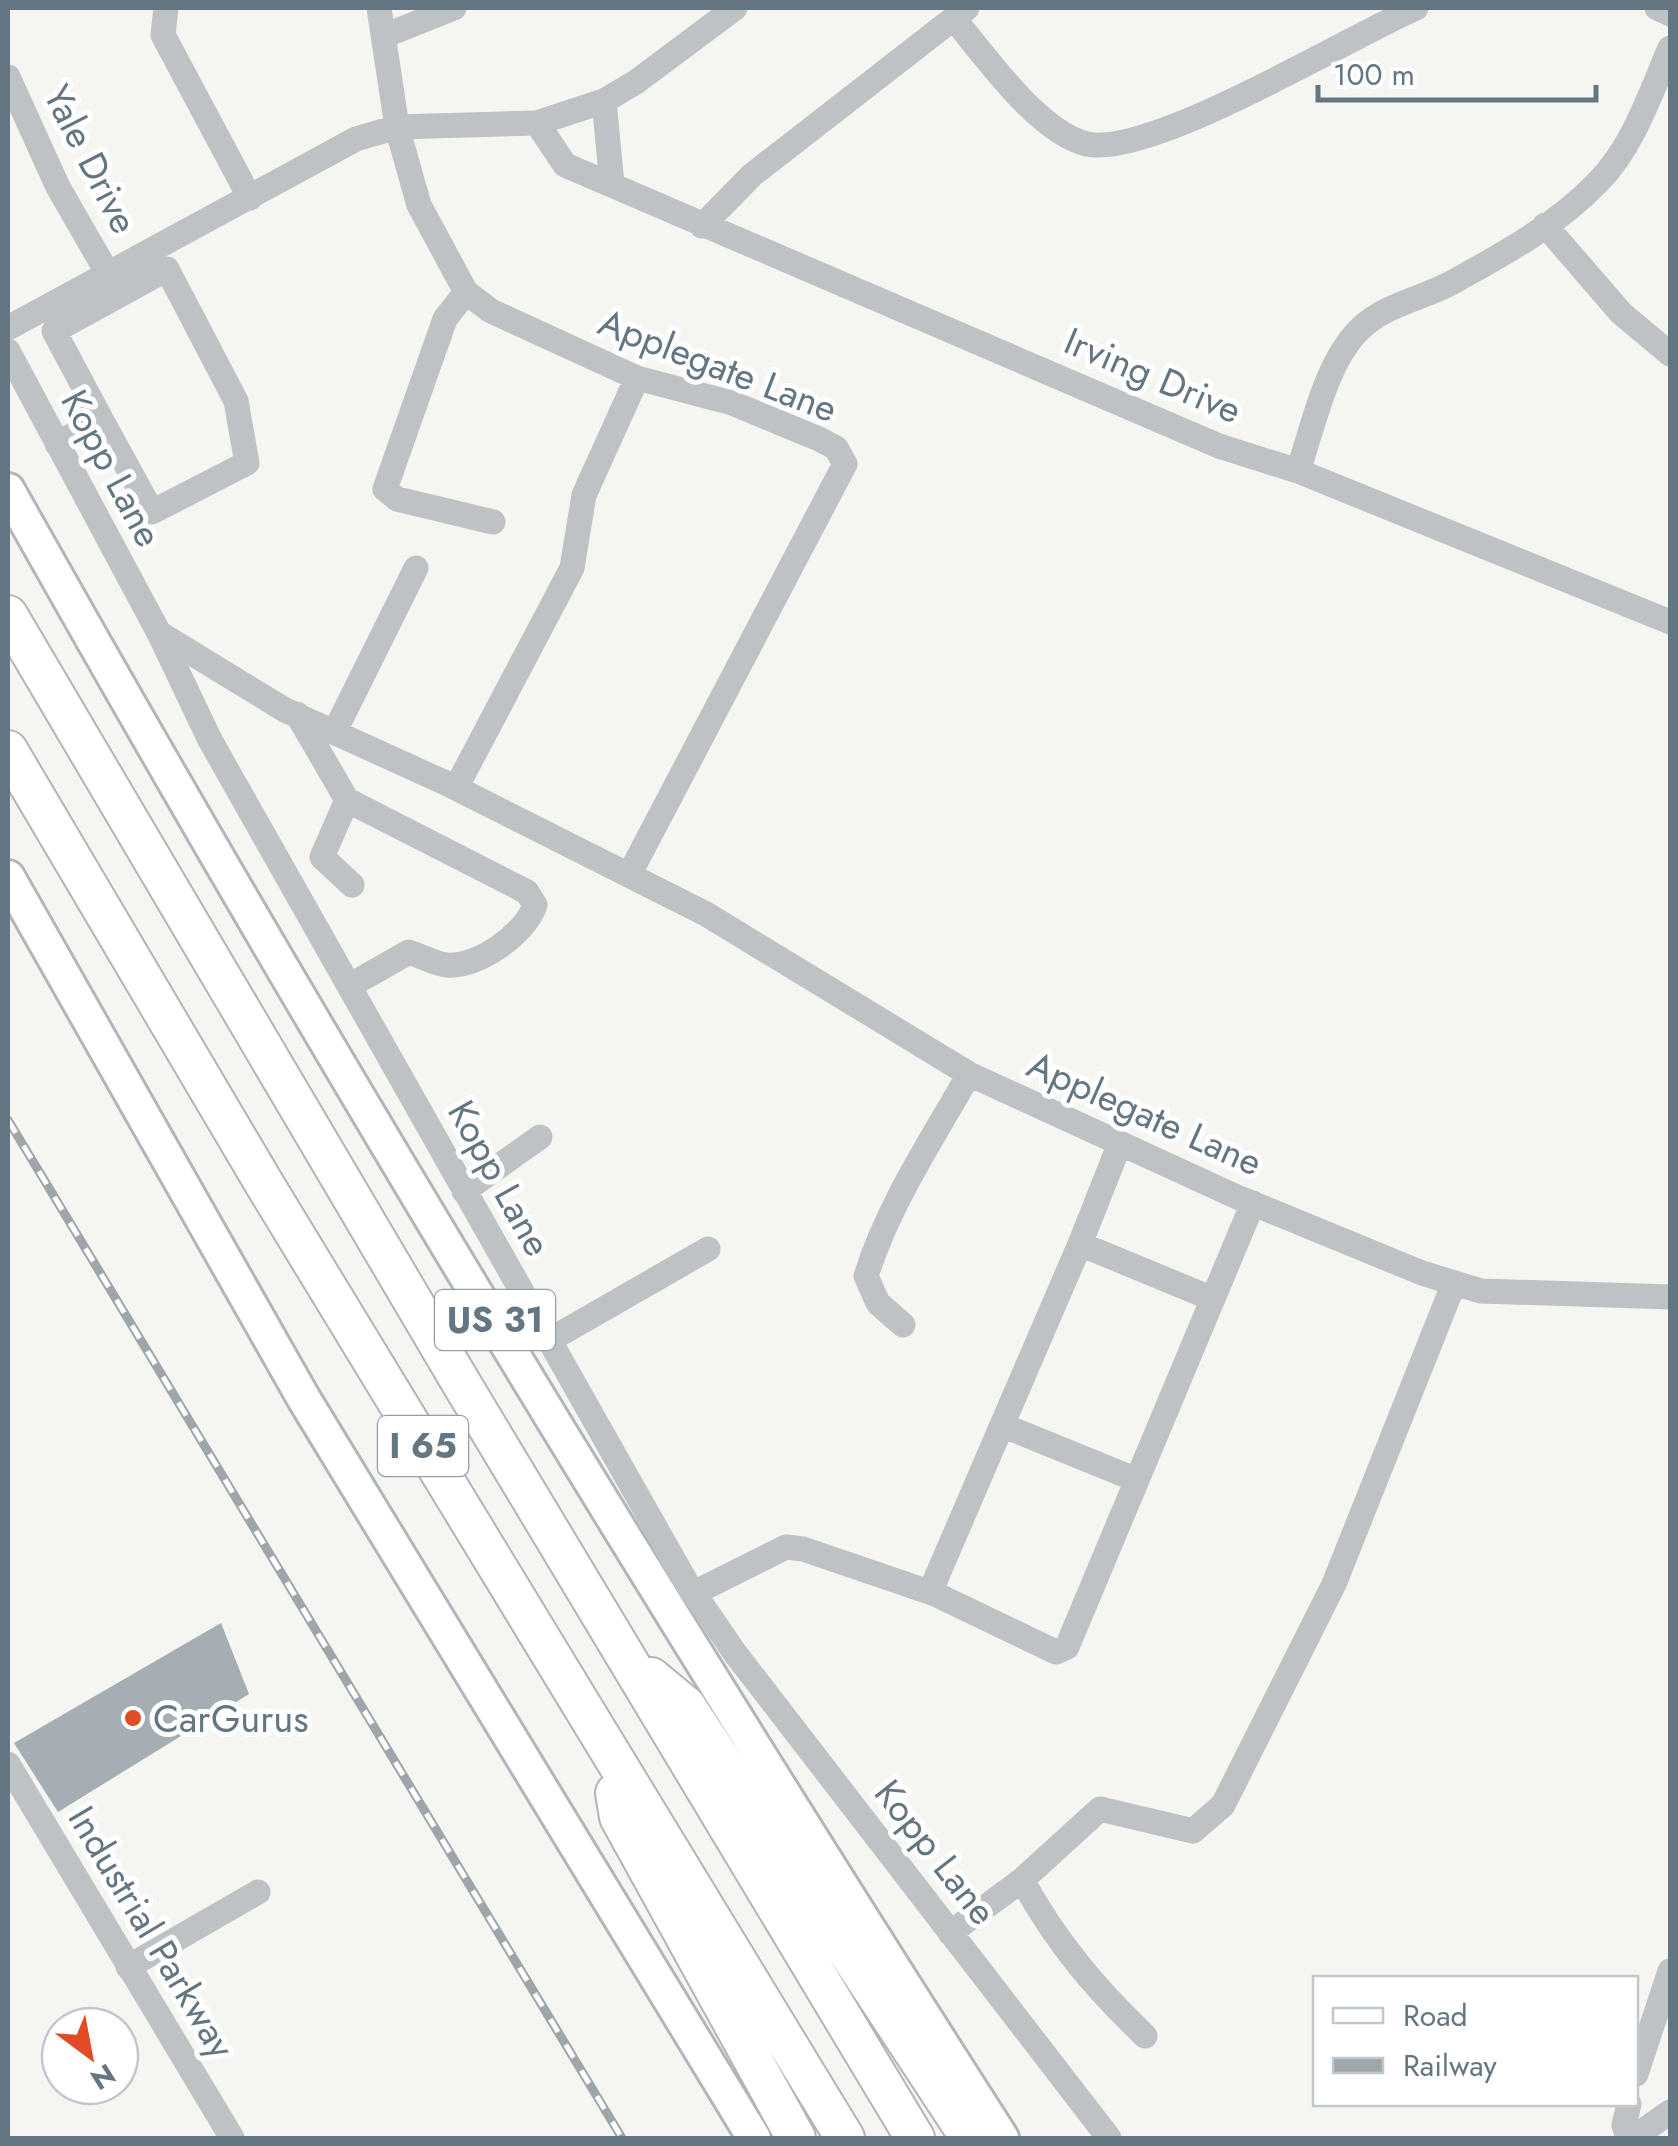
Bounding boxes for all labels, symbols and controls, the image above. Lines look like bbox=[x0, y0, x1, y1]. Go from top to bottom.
scale bar bbox=[1318, 40, 1596, 102]
text: 100 m bbox=[1333, 53, 1415, 96]
street label: Yale Drive bbox=[30, 75, 152, 243]
street label: Applegate Lane bbox=[591, 294, 845, 436]
street label: Irving Drive bbox=[1056, 313, 1250, 437]
street label: Kopp Lane bbox=[48, 380, 176, 556]
street label: Applegate Lane bbox=[1019, 1037, 1271, 1189]
street label: Kopp Lane bbox=[435, 1090, 565, 1266]
road number: US 31 bbox=[435, 1290, 555, 1350]
road number: I 65 bbox=[378, 1416, 468, 1476]
place label: CarGurus bbox=[153, 1691, 309, 1746]
marker: CarGurus bbox=[122, 1707, 144, 1729]
street label: Kopp Lane bbox=[862, 1768, 1010, 1936]
street label: Industrial Parkway bbox=[55, 1795, 249, 2069]
legend bbox=[1313, 1976, 1638, 2106]
text: Road bbox=[1403, 1994, 1468, 2037]
north arrow bbox=[40, 2006, 140, 2106]
text: Railway bbox=[1403, 2044, 1498, 2087]
text: N bbox=[83, 2054, 123, 2100]

